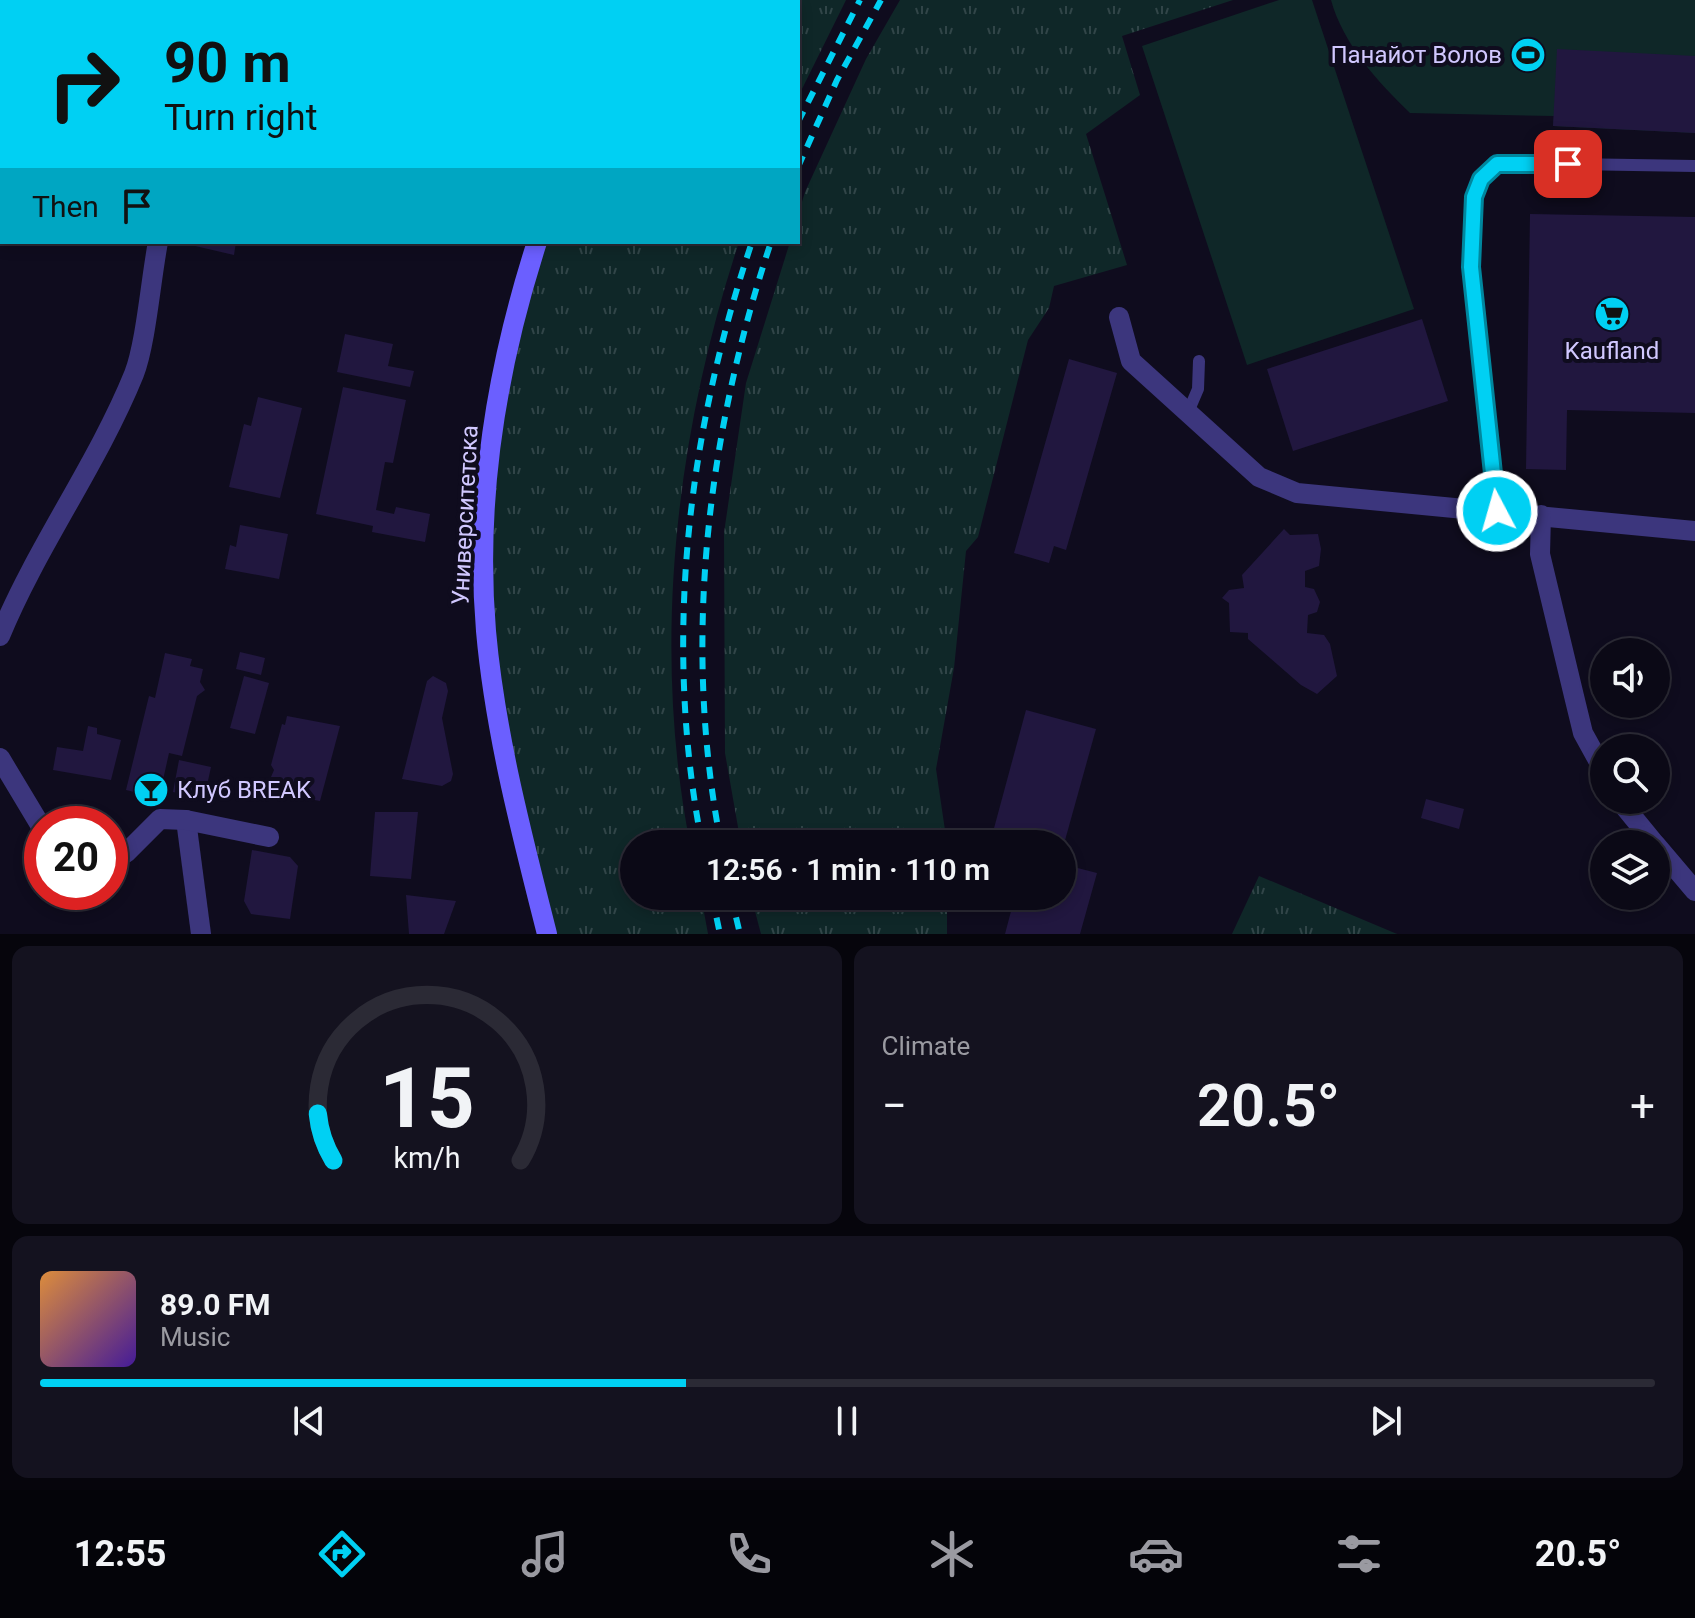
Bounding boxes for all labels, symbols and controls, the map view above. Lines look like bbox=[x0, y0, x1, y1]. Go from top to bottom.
text: 90 m bbox=[164, 30, 291, 96]
icon: right bbox=[32, 32, 136, 136]
sports icon: Панайот Волов bbox=[1509, 36, 1547, 74]
place label: Панайот Волов bbox=[1330, 41, 1502, 69]
text: Turn right bbox=[164, 97, 317, 139]
pin bbox=[1534, 130, 1602, 198]
icon: arrive bbox=[1546, 142, 1590, 186]
icon: arrive bbox=[115, 184, 159, 228]
text: Then bbox=[32, 189, 99, 224]
supermarket icon: Kaufland bbox=[1593, 295, 1631, 333]
place label: Kaufland bbox=[1565, 337, 1659, 365]
street label: Университетска bbox=[446, 424, 484, 606]
position arrow bbox=[1455, 469, 1539, 553]
map controls bbox=[1590, 638, 1670, 910]
button: sound bbox=[1590, 638, 1670, 718]
button: search bbox=[1590, 734, 1670, 814]
bar icon: Клуб BREAK bbox=[132, 771, 170, 809]
place label: Клуб BREAK bbox=[177, 776, 312, 804]
speed limit sign: 20 bbox=[24, 806, 128, 910]
button: layers bbox=[1590, 830, 1670, 910]
text: 12:56 · 1 min · 110 m bbox=[706, 852, 990, 887]
text: Climate bbox=[882, 1031, 970, 1061]
text: 15 bbox=[379, 1050, 474, 1147]
text: 20.5° bbox=[1197, 1070, 1340, 1141]
text: − bbox=[882, 1080, 907, 1132]
text: + bbox=[1630, 1080, 1655, 1132]
text: km/h bbox=[393, 1141, 460, 1175]
text: 89.0 FM bbox=[160, 1287, 271, 1322]
text: Music bbox=[160, 1322, 230, 1352]
icon: previous bbox=[287, 1399, 331, 1443]
icon: pause bbox=[825, 1399, 869, 1443]
icon: next bbox=[1364, 1399, 1408, 1443]
icon: directions bbox=[314, 1526, 370, 1582]
icon: music bbox=[517, 1526, 573, 1582]
icon: phone bbox=[721, 1526, 777, 1582]
icon: climate bbox=[924, 1526, 980, 1582]
icon: car bbox=[1128, 1526, 1184, 1582]
icon: filters bbox=[1331, 1526, 1387, 1582]
text: 12:55 bbox=[74, 1533, 167, 1575]
text: 20.5° bbox=[1535, 1533, 1621, 1575]

